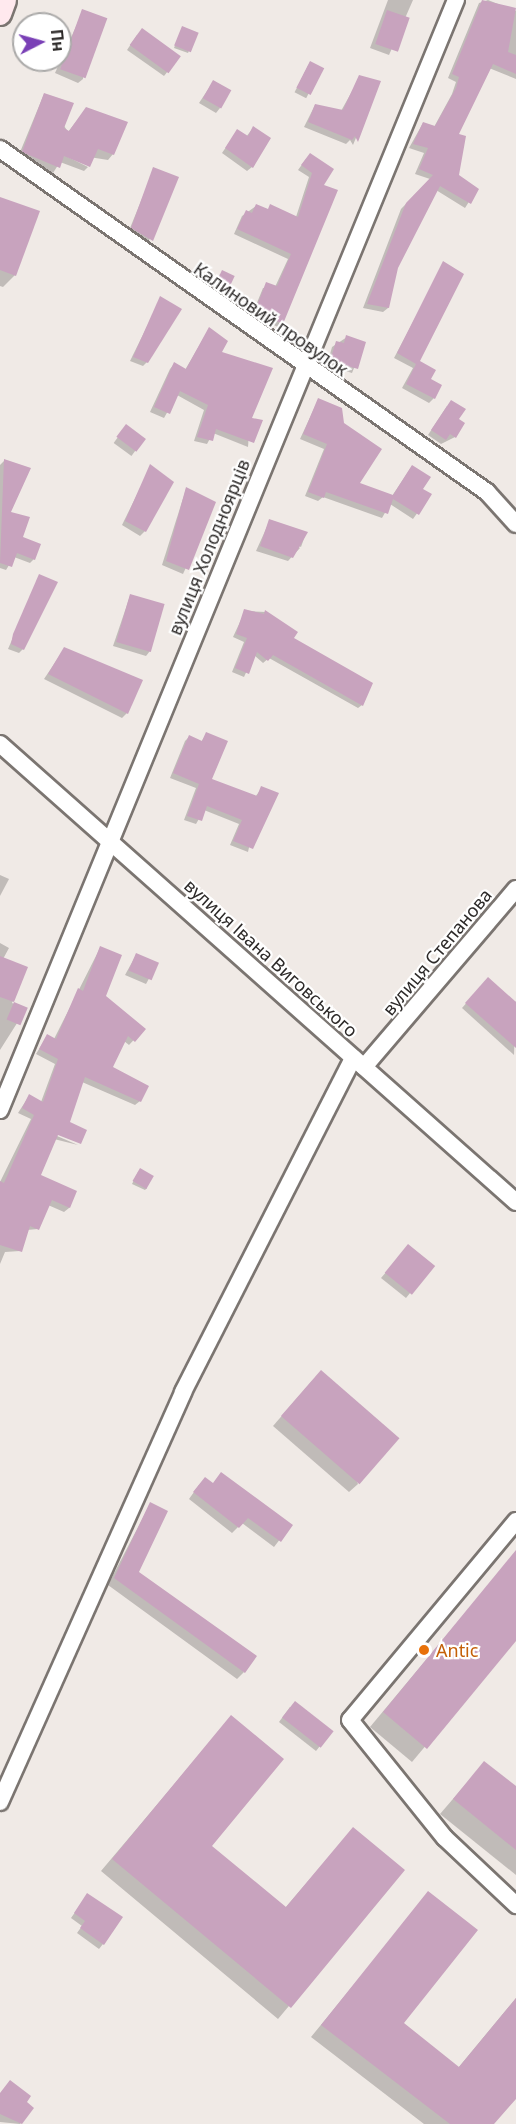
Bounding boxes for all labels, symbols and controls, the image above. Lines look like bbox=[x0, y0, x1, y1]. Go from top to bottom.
north arrow bbox=[12, 12, 72, 72]
text: Пн bbox=[46, 28, 70, 53]
street label: Калиновий провулок bbox=[190, 258, 352, 380]
street label: вулиця Холодноярців bbox=[164, 456, 254, 638]
street label: вулиця Івана Виговського bbox=[180, 875, 362, 1041]
street label: вулиця Степанова bbox=[378, 884, 496, 1020]
place label: Antic bbox=[436, 1639, 478, 1661]
marker: Antic bbox=[417, 1643, 431, 1657]

